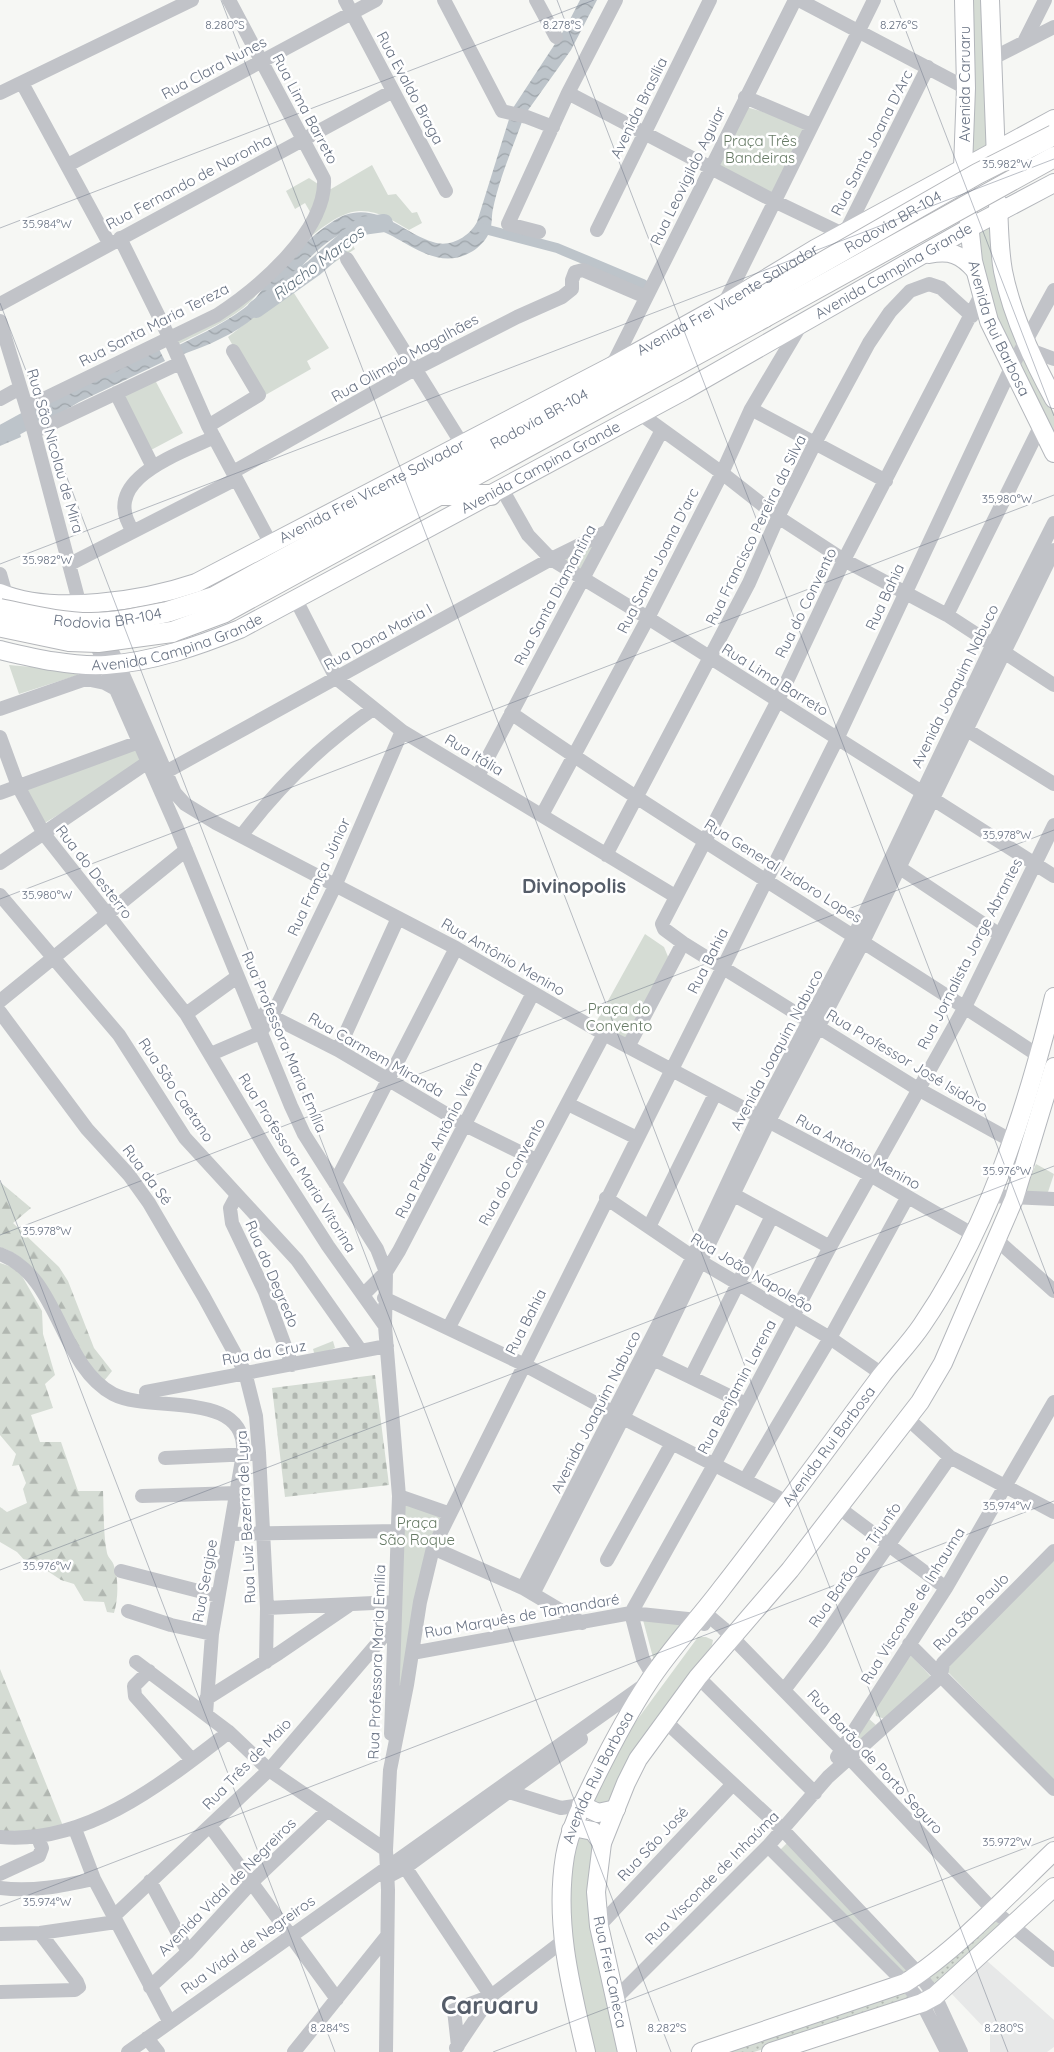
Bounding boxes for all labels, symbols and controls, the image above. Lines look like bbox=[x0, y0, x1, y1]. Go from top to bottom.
text: 8.280°S bbox=[205, 17, 245, 32]
text: 8.278°S bbox=[543, 17, 581, 32]
text: 8.276°S bbox=[880, 17, 918, 32]
street label: Avenida Caruaru bbox=[955, 26, 974, 142]
street label: Rua Evaldo Braga bbox=[373, 28, 448, 148]
street label: Rua Clara Nunes bbox=[158, 32, 270, 103]
street label: Rua Lima Barreto bbox=[268, 50, 343, 167]
street label: Avenida Brasília bbox=[606, 54, 671, 161]
street label: Rua Santa Joana D'Arc bbox=[826, 66, 917, 219]
street label: Rua Leovigildo Aguiar bbox=[646, 103, 729, 248]
street label: Rua Fernando de Noronha bbox=[103, 130, 275, 233]
park label: Praça Três Bandeiras bbox=[723, 131, 797, 167]
text: 35.982°W bbox=[982, 156, 1032, 171]
street label: Rodovia BR-104 bbox=[841, 186, 945, 257]
text: 35.984°W bbox=[22, 216, 72, 231]
street label: Avenida Campina Grande bbox=[811, 218, 975, 323]
water label: Riacho Marcos bbox=[268, 221, 369, 304]
street label: Avenida Frei Vicente Salvador bbox=[633, 239, 822, 359]
street label: Avenida Rui Barbosa bbox=[964, 258, 1034, 399]
street label: Rua Santa Maria Tereza bbox=[76, 278, 232, 371]
street label: Rua Olimpio Magalhães bbox=[328, 309, 482, 406]
street label: Rua São Nicolau de Mira bbox=[23, 366, 88, 535]
street label: Rodovia BR-104 bbox=[487, 384, 591, 453]
street label: Avenida Campina Grande bbox=[457, 417, 623, 518]
street label: Rua Francisco Pereira da Silva bbox=[701, 431, 810, 628]
street label: Avenida Frei Vicente Salvador bbox=[276, 434, 468, 547]
street label: Rua Santa Joana D'arc bbox=[613, 485, 703, 637]
text: 35.980°W bbox=[982, 491, 1033, 506]
street label: Rua Santa Diamantina bbox=[509, 521, 600, 668]
street label: Rua do Convento bbox=[771, 545, 840, 661]
text: 35.982°W bbox=[22, 552, 72, 567]
street label: Rua Bahia bbox=[861, 560, 908, 633]
street label: Rua Dona Maria I bbox=[320, 599, 435, 674]
street label: Avenida Joaquim Nabuco bbox=[907, 601, 1002, 771]
street label: Rodovia BR-104 bbox=[52, 603, 163, 632]
street label: Avenida Campina Grande bbox=[92, 609, 266, 674]
street label: Rua Lima Barreto bbox=[718, 639, 832, 720]
street label: Rua Itália bbox=[441, 730, 507, 780]
street label: Rua General Izidoro Lopes bbox=[701, 814, 866, 927]
street label: Rua França Júnior bbox=[283, 815, 354, 939]
street label: Rua do Desterro bbox=[52, 821, 137, 922]
text: 35.978°W bbox=[982, 827, 1032, 842]
street label: Rua Jornalista Jorge Abrantes bbox=[913, 855, 1026, 1053]
district label: Divinopolis bbox=[522, 873, 626, 898]
text: 35.980°W bbox=[22, 887, 73, 902]
street label: Rua Antônio Menino bbox=[438, 913, 568, 1000]
street label: Rua Bahia bbox=[683, 925, 732, 997]
street label: Rua Professora Maria Emília bbox=[238, 948, 331, 1135]
street label: Avenida Joaquim Nabuco bbox=[726, 966, 827, 1134]
park label: Praça do Convento bbox=[586, 999, 652, 1035]
street label: Rua Professor José Isidoro bbox=[823, 1005, 992, 1116]
street label: Rua Carmem Miranda bbox=[305, 1008, 447, 1101]
street label: Rua São Caetano bbox=[135, 1034, 218, 1145]
street label: Rua Padre Antônio Vieira bbox=[391, 1058, 486, 1222]
street label: Rua Professora Maria Vitorina bbox=[234, 1070, 361, 1256]
street label: Rua Antônio Menino bbox=[793, 1109, 924, 1194]
street label: Rua do Convento bbox=[474, 1114, 549, 1229]
street label: Rua da Sé bbox=[119, 1141, 176, 1209]
text: 35.976°W bbox=[983, 1163, 1032, 1178]
street label: Rua do Degredo bbox=[241, 1217, 304, 1330]
text: 35.978°W bbox=[22, 1223, 72, 1238]
street label: Rua João Napoleão bbox=[688, 1228, 817, 1317]
street label: Rua Bahia bbox=[501, 1286, 550, 1358]
street label: Rua Benjamin Larena bbox=[693, 1316, 780, 1457]
street label: Avenida Joaquim Nabuco bbox=[546, 1327, 645, 1496]
street label: Rua da Cruz bbox=[220, 1336, 308, 1369]
street label: Avenida Rui Barbosa bbox=[778, 1382, 879, 1510]
street label: Rua Luiz Bezerra de Lyra bbox=[231, 1430, 260, 1604]
street label: Rua Barão do Triunfo bbox=[804, 1498, 905, 1631]
text: 35.974°W bbox=[983, 1498, 1032, 1513]
park label: Praça São Roque bbox=[379, 1513, 455, 1549]
street label: Rua Visconde de Inhauma bbox=[856, 1524, 969, 1688]
street label: Rua Sergipe bbox=[188, 1538, 221, 1624]
text: 35.976°W bbox=[23, 1558, 72, 1573]
street label: Rua Professora Maria Emília bbox=[364, 1564, 389, 1760]
street label: Rua São Paulo bbox=[929, 1569, 1013, 1655]
street label: Rua Marquês de Tamandaré bbox=[423, 1589, 621, 1642]
street label: Rua Barão de Porto Seguro bbox=[803, 1685, 947, 1838]
street label: Avenida Rui Barbosa bbox=[558, 1708, 637, 1846]
street label: Rua Três de Maio bbox=[198, 1714, 295, 1814]
street label: Rua São José bbox=[613, 1802, 692, 1885]
street label: Rua Visconde de Inhaúma bbox=[641, 1807, 783, 1949]
street label: Avenida Vidal de Negreiros bbox=[154, 1814, 300, 1960]
text: 35.972°W bbox=[982, 1834, 1032, 1849]
street label: Rua Vidal de Negreiros bbox=[177, 1891, 319, 1998]
text: 35.974°W bbox=[23, 1894, 72, 1909]
street label: Rua Frei Caneca bbox=[589, 1914, 632, 2030]
district label: Caruaru bbox=[441, 1989, 539, 2020]
text: 8.284°S bbox=[311, 2020, 350, 2035]
text: 8.282°S bbox=[647, 2020, 687, 2035]
text: 8.280°S bbox=[984, 2020, 1024, 2035]

